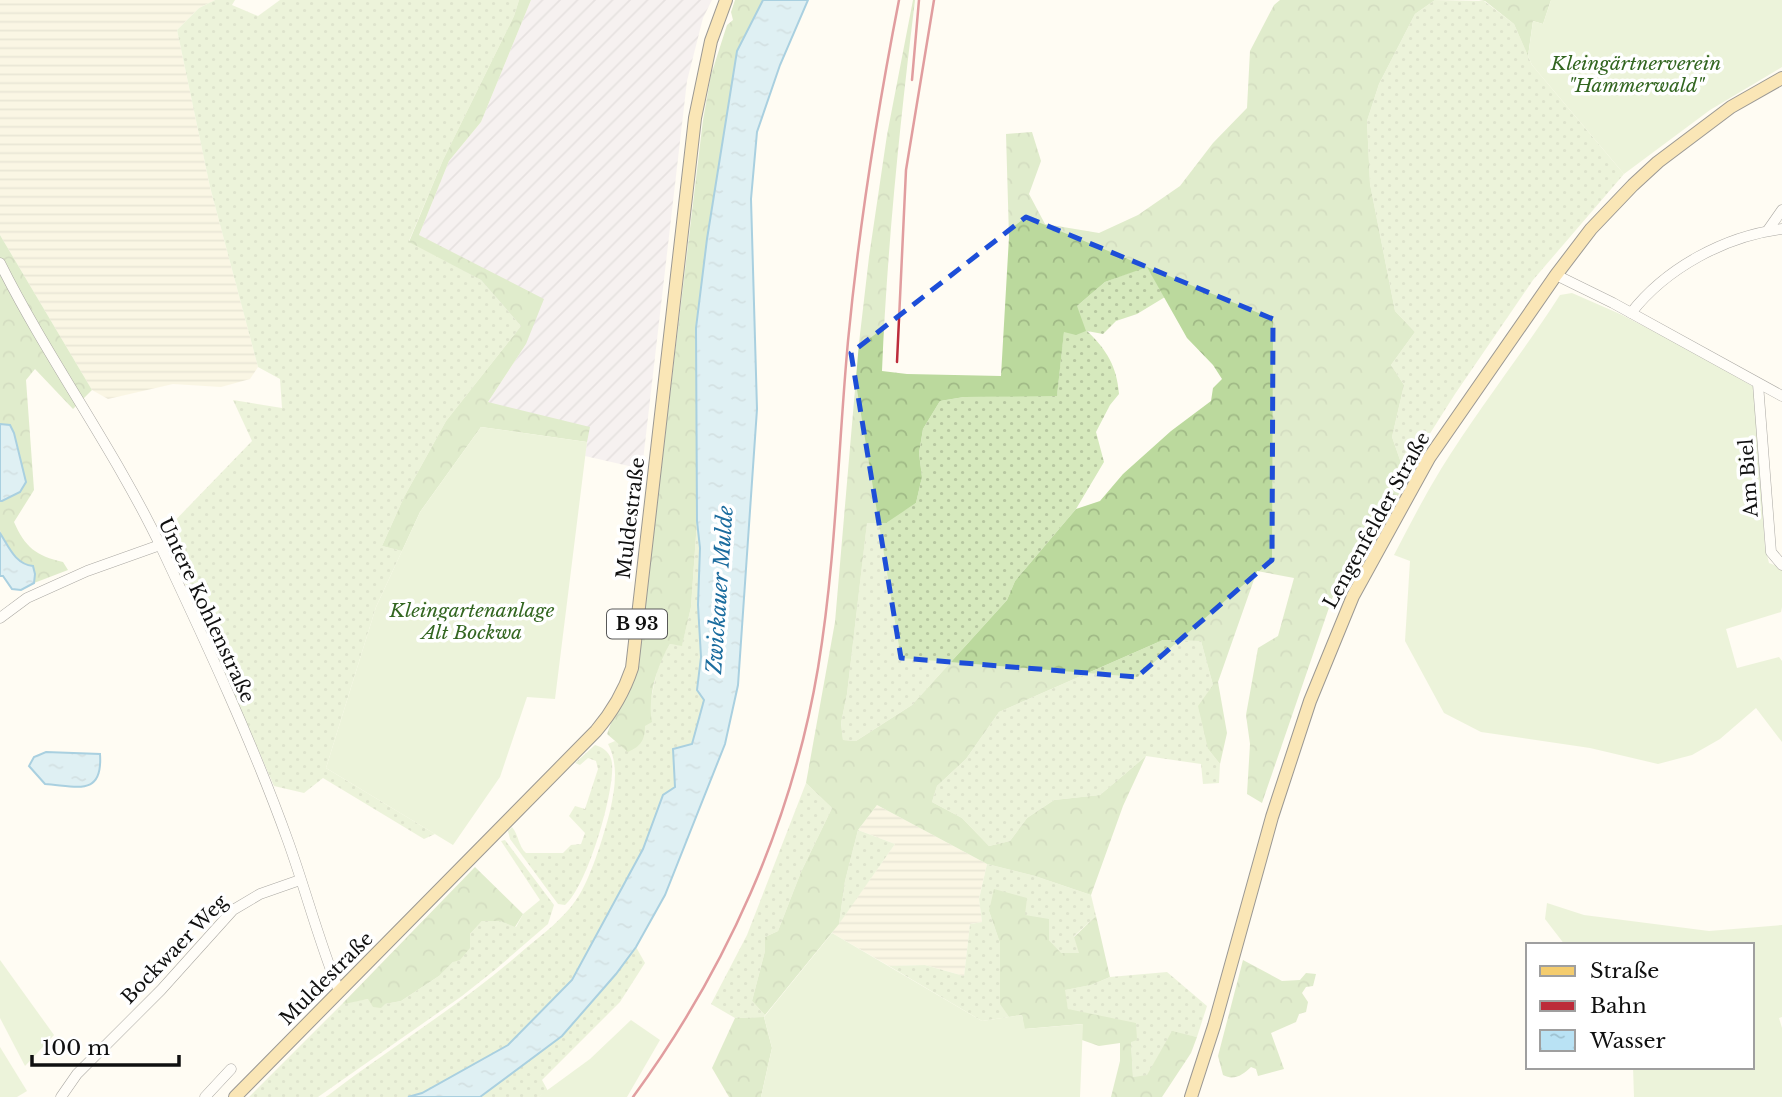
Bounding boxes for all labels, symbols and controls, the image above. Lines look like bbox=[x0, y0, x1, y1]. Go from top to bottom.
park label: Kleingärtnerverein "Hammerwald" bbox=[1550, 52, 1721, 97]
street label: Lengenfelder Straße bbox=[1318, 428, 1435, 613]
street label: Am Biel bbox=[1734, 438, 1763, 519]
street label: Muldestraße bbox=[612, 456, 649, 580]
water label: Zwickauer Mulde bbox=[701, 504, 739, 676]
street label: Untere Kohlenstraße bbox=[154, 514, 260, 706]
park label: Kleingartenanlage Alt Bockwa bbox=[389, 599, 555, 644]
road number: B 93 bbox=[607, 610, 667, 638]
street label: Bockwaer Weg bbox=[117, 890, 233, 1009]
street label: Muldestraße bbox=[275, 927, 378, 1030]
legend bbox=[1526, 943, 1754, 1069]
text: Straße bbox=[1590, 958, 1659, 984]
text: Bahn bbox=[1590, 993, 1647, 1019]
scale bar bbox=[32, 1024, 178, 1068]
text: Wasser bbox=[1589, 1028, 1666, 1054]
text: 100 m bbox=[42, 1035, 110, 1061]

